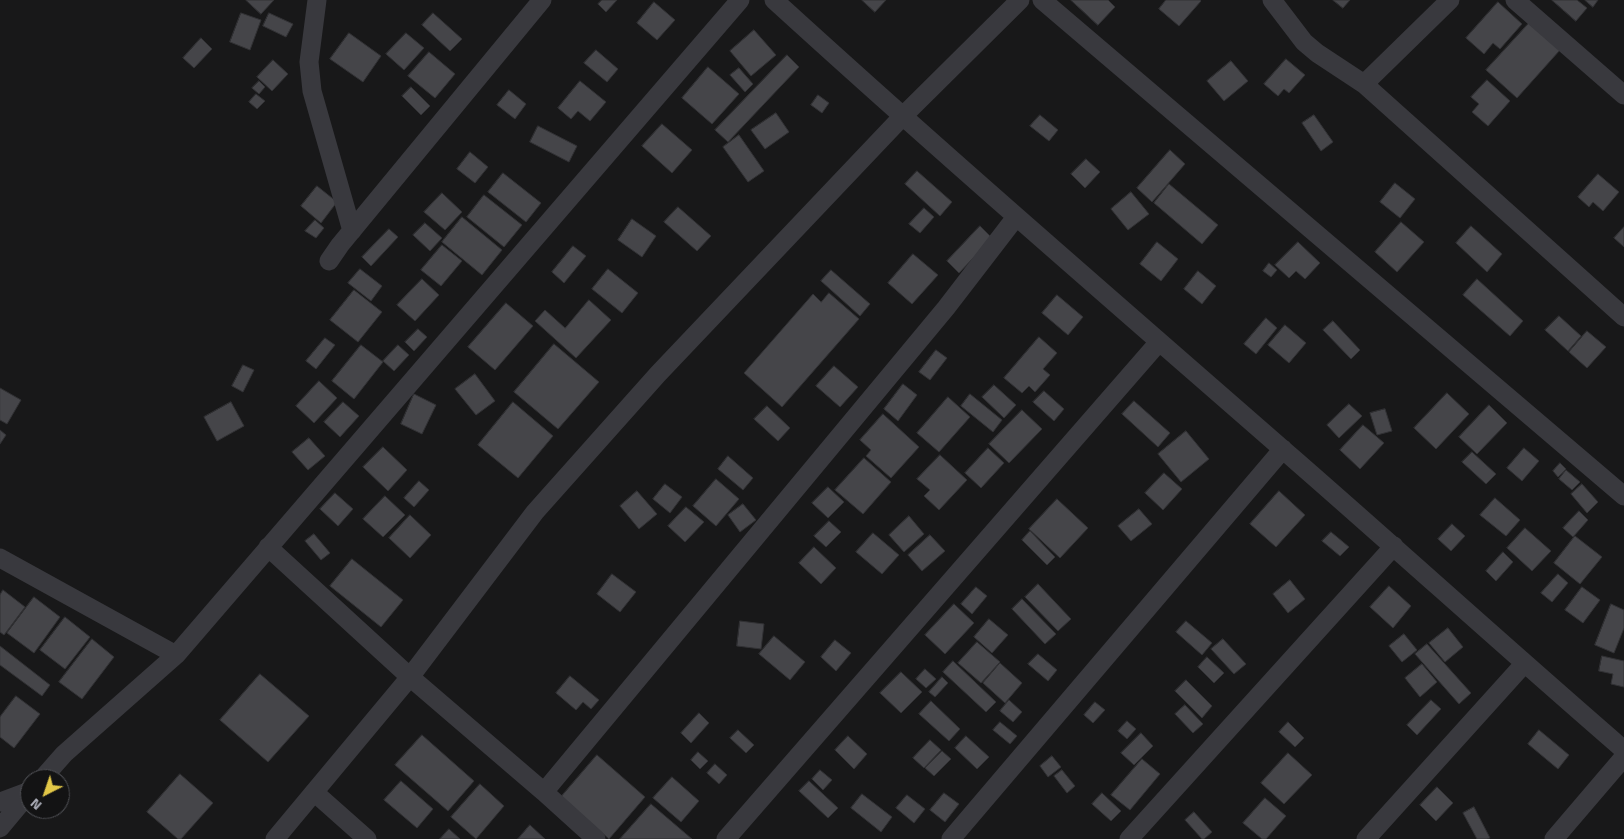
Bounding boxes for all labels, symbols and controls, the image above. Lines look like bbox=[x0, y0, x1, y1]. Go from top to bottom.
north arrow bbox=[20, 769, 70, 819]
text: N bbox=[25, 794, 46, 816]

